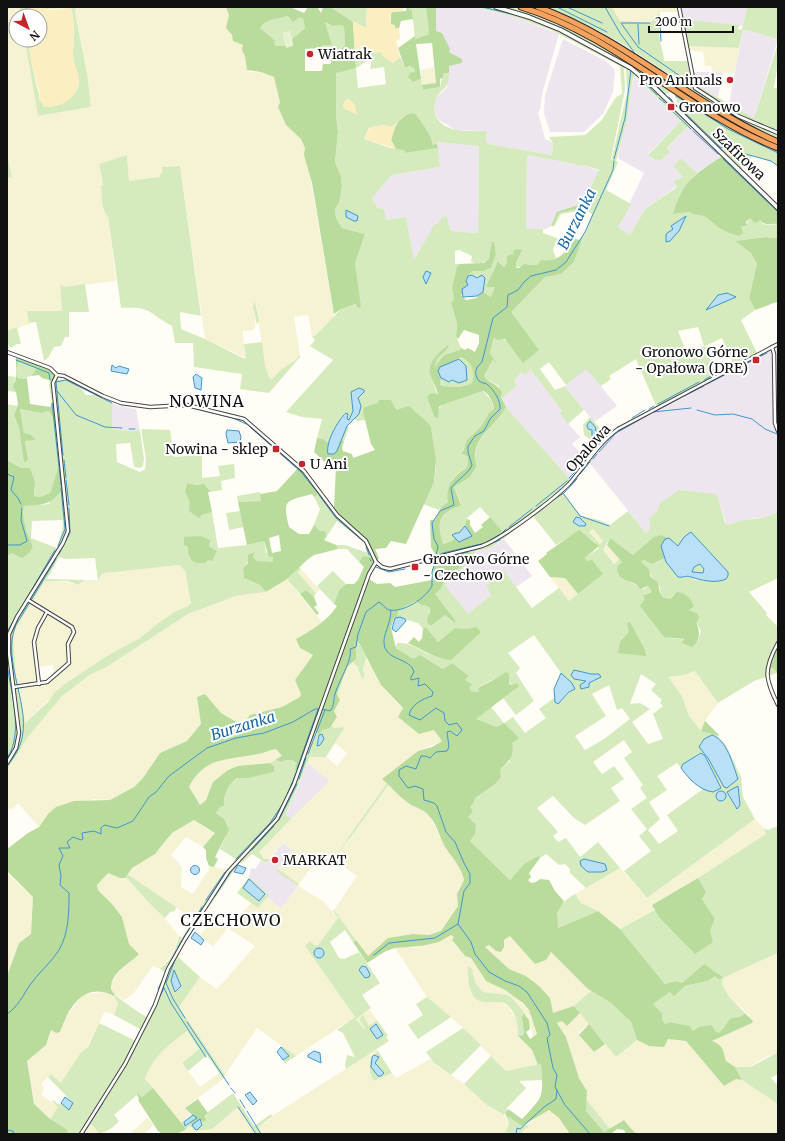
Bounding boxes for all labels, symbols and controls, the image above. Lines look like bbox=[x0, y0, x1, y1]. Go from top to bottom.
north arrow bbox=[8, 8, 48, 48]
scale bar bbox=[649, 8, 733, 34]
text: 200 m bbox=[655, 14, 692, 29]
text: N bbox=[26, 27, 42, 44]
place label: Wiatrak bbox=[317, 45, 372, 63]
marker: Wiatrak bbox=[305, 49, 315, 59]
place label: Pro Animals bbox=[639, 71, 722, 89]
marker: Pro Animals bbox=[725, 75, 735, 85]
place label: Gronowo bbox=[679, 98, 740, 116]
marker: Gronowo bbox=[666, 102, 676, 112]
street label: Szafirowa bbox=[709, 124, 770, 184]
water label: Burzanka bbox=[553, 185, 600, 253]
place label: Gronowo Górne - Opałowa (DRE) bbox=[635, 343, 748, 377]
marker: Gronowo Górne - Opałowa (DRE) bbox=[751, 355, 761, 365]
district label: NOWINA bbox=[169, 391, 245, 411]
street label: Opalowa bbox=[562, 420, 615, 476]
place label: Nowina - sklep bbox=[165, 440, 268, 458]
marker: Nowina - sklep bbox=[271, 444, 281, 454]
place label: U Ani bbox=[310, 455, 348, 473]
marker: U Ani bbox=[297, 459, 307, 469]
place label: Gronowo Górne - Czechowo bbox=[423, 550, 529, 584]
marker: Gronowo Górne - Czechowo bbox=[410, 562, 420, 572]
water label: Burzanka bbox=[208, 707, 277, 744]
place label: MARKAT bbox=[283, 851, 347, 869]
marker: MARKAT bbox=[270, 855, 280, 865]
district label: CZECHOWO bbox=[181, 910, 281, 930]

